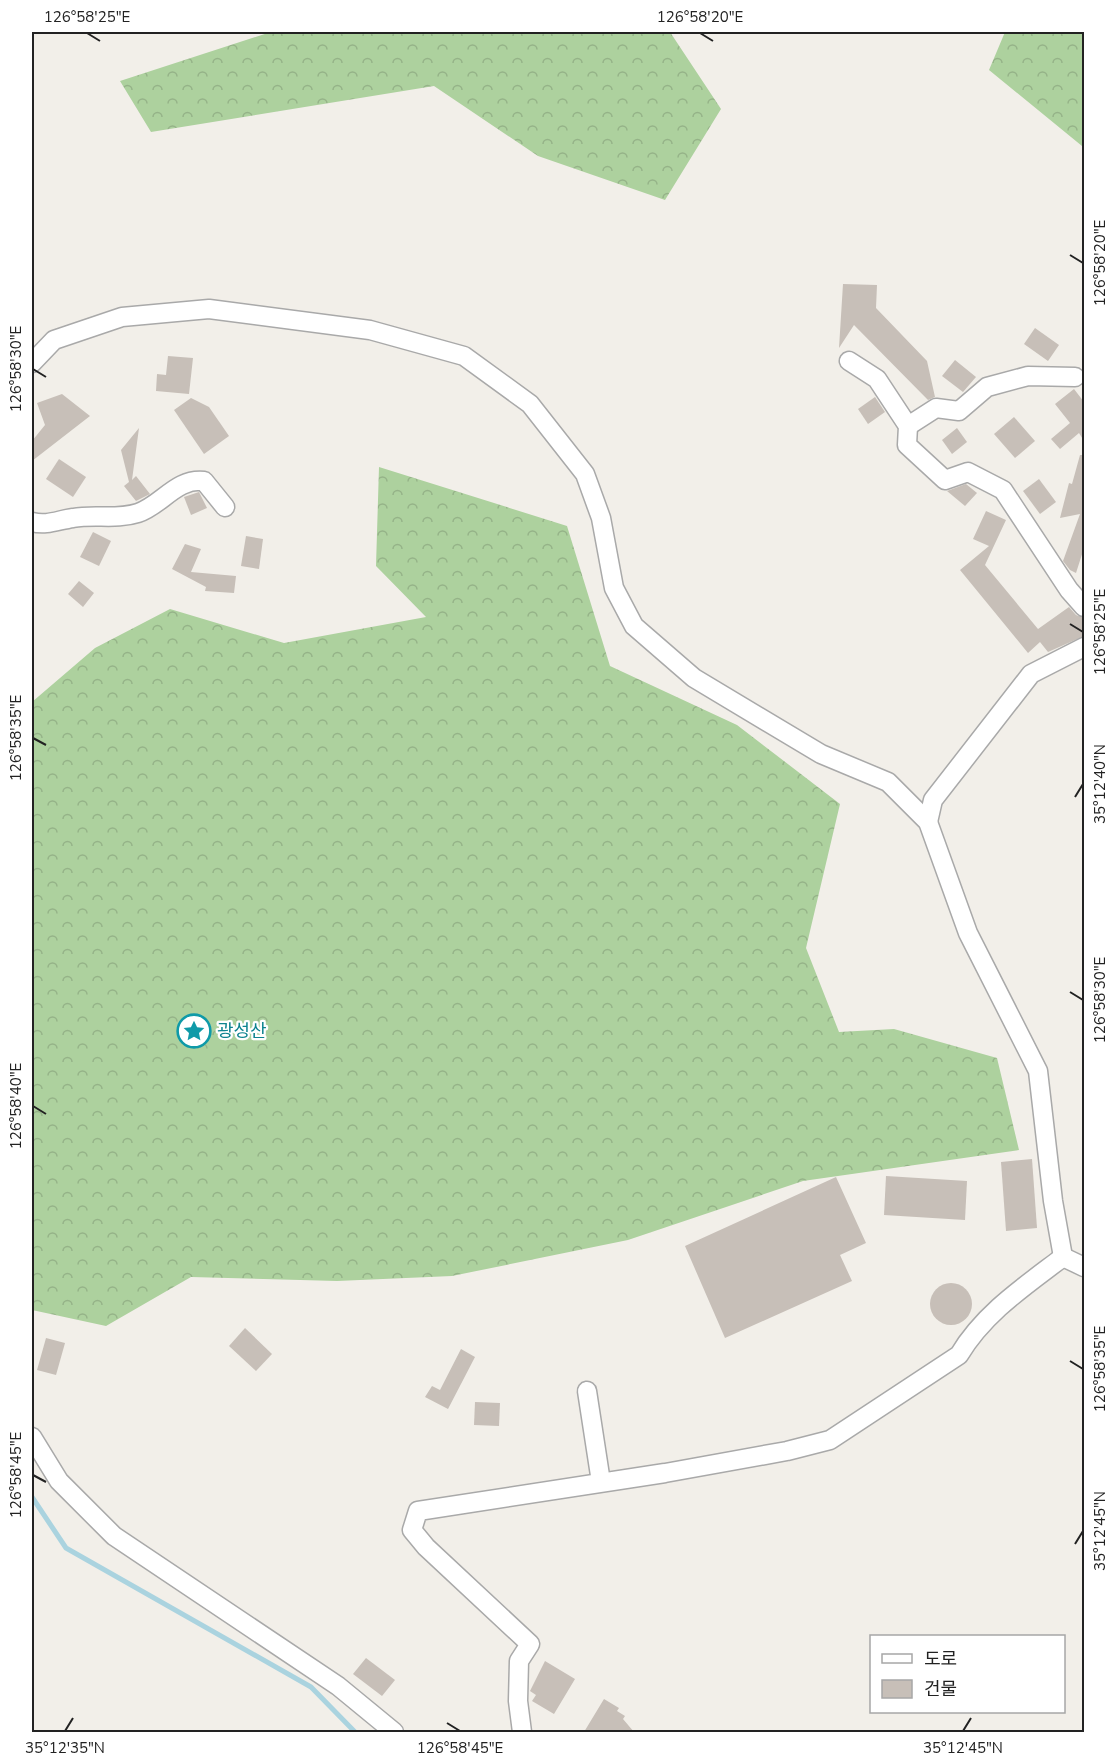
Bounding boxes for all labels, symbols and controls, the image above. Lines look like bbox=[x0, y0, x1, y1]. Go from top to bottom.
text: 126°58'25"E bbox=[44, 7, 130, 27]
text: 126°58'20"E bbox=[657, 7, 743, 27]
text: 126°58'20"E bbox=[1090, 220, 1110, 306]
text: 126°58'30"E bbox=[6, 326, 26, 412]
text: 126°58'25"E bbox=[1090, 589, 1110, 675]
text: 126°58'35"E bbox=[6, 695, 26, 781]
text: 35°12'40"N bbox=[1090, 744, 1110, 824]
text: 126°58'30"E bbox=[1090, 957, 1110, 1043]
place icon: 광성산 bbox=[176, 1013, 212, 1049]
place label: 광성산 bbox=[217, 1019, 267, 1043]
text: 126°58'40"E bbox=[6, 1063, 26, 1149]
text: 126°58'35"E bbox=[1090, 1326, 1110, 1412]
text: 126°58'45"E bbox=[6, 1432, 26, 1518]
text: 35°12'45"N bbox=[1090, 1491, 1110, 1571]
legend bbox=[870, 1635, 1065, 1713]
text: 도로 bbox=[924, 1647, 957, 1671]
text: 건물 bbox=[924, 1677, 957, 1701]
text: 35°12'35"N bbox=[25, 1738, 105, 1758]
text: 126°58'45"E bbox=[417, 1738, 503, 1758]
text: 35°12'45"N bbox=[923, 1738, 1003, 1758]

